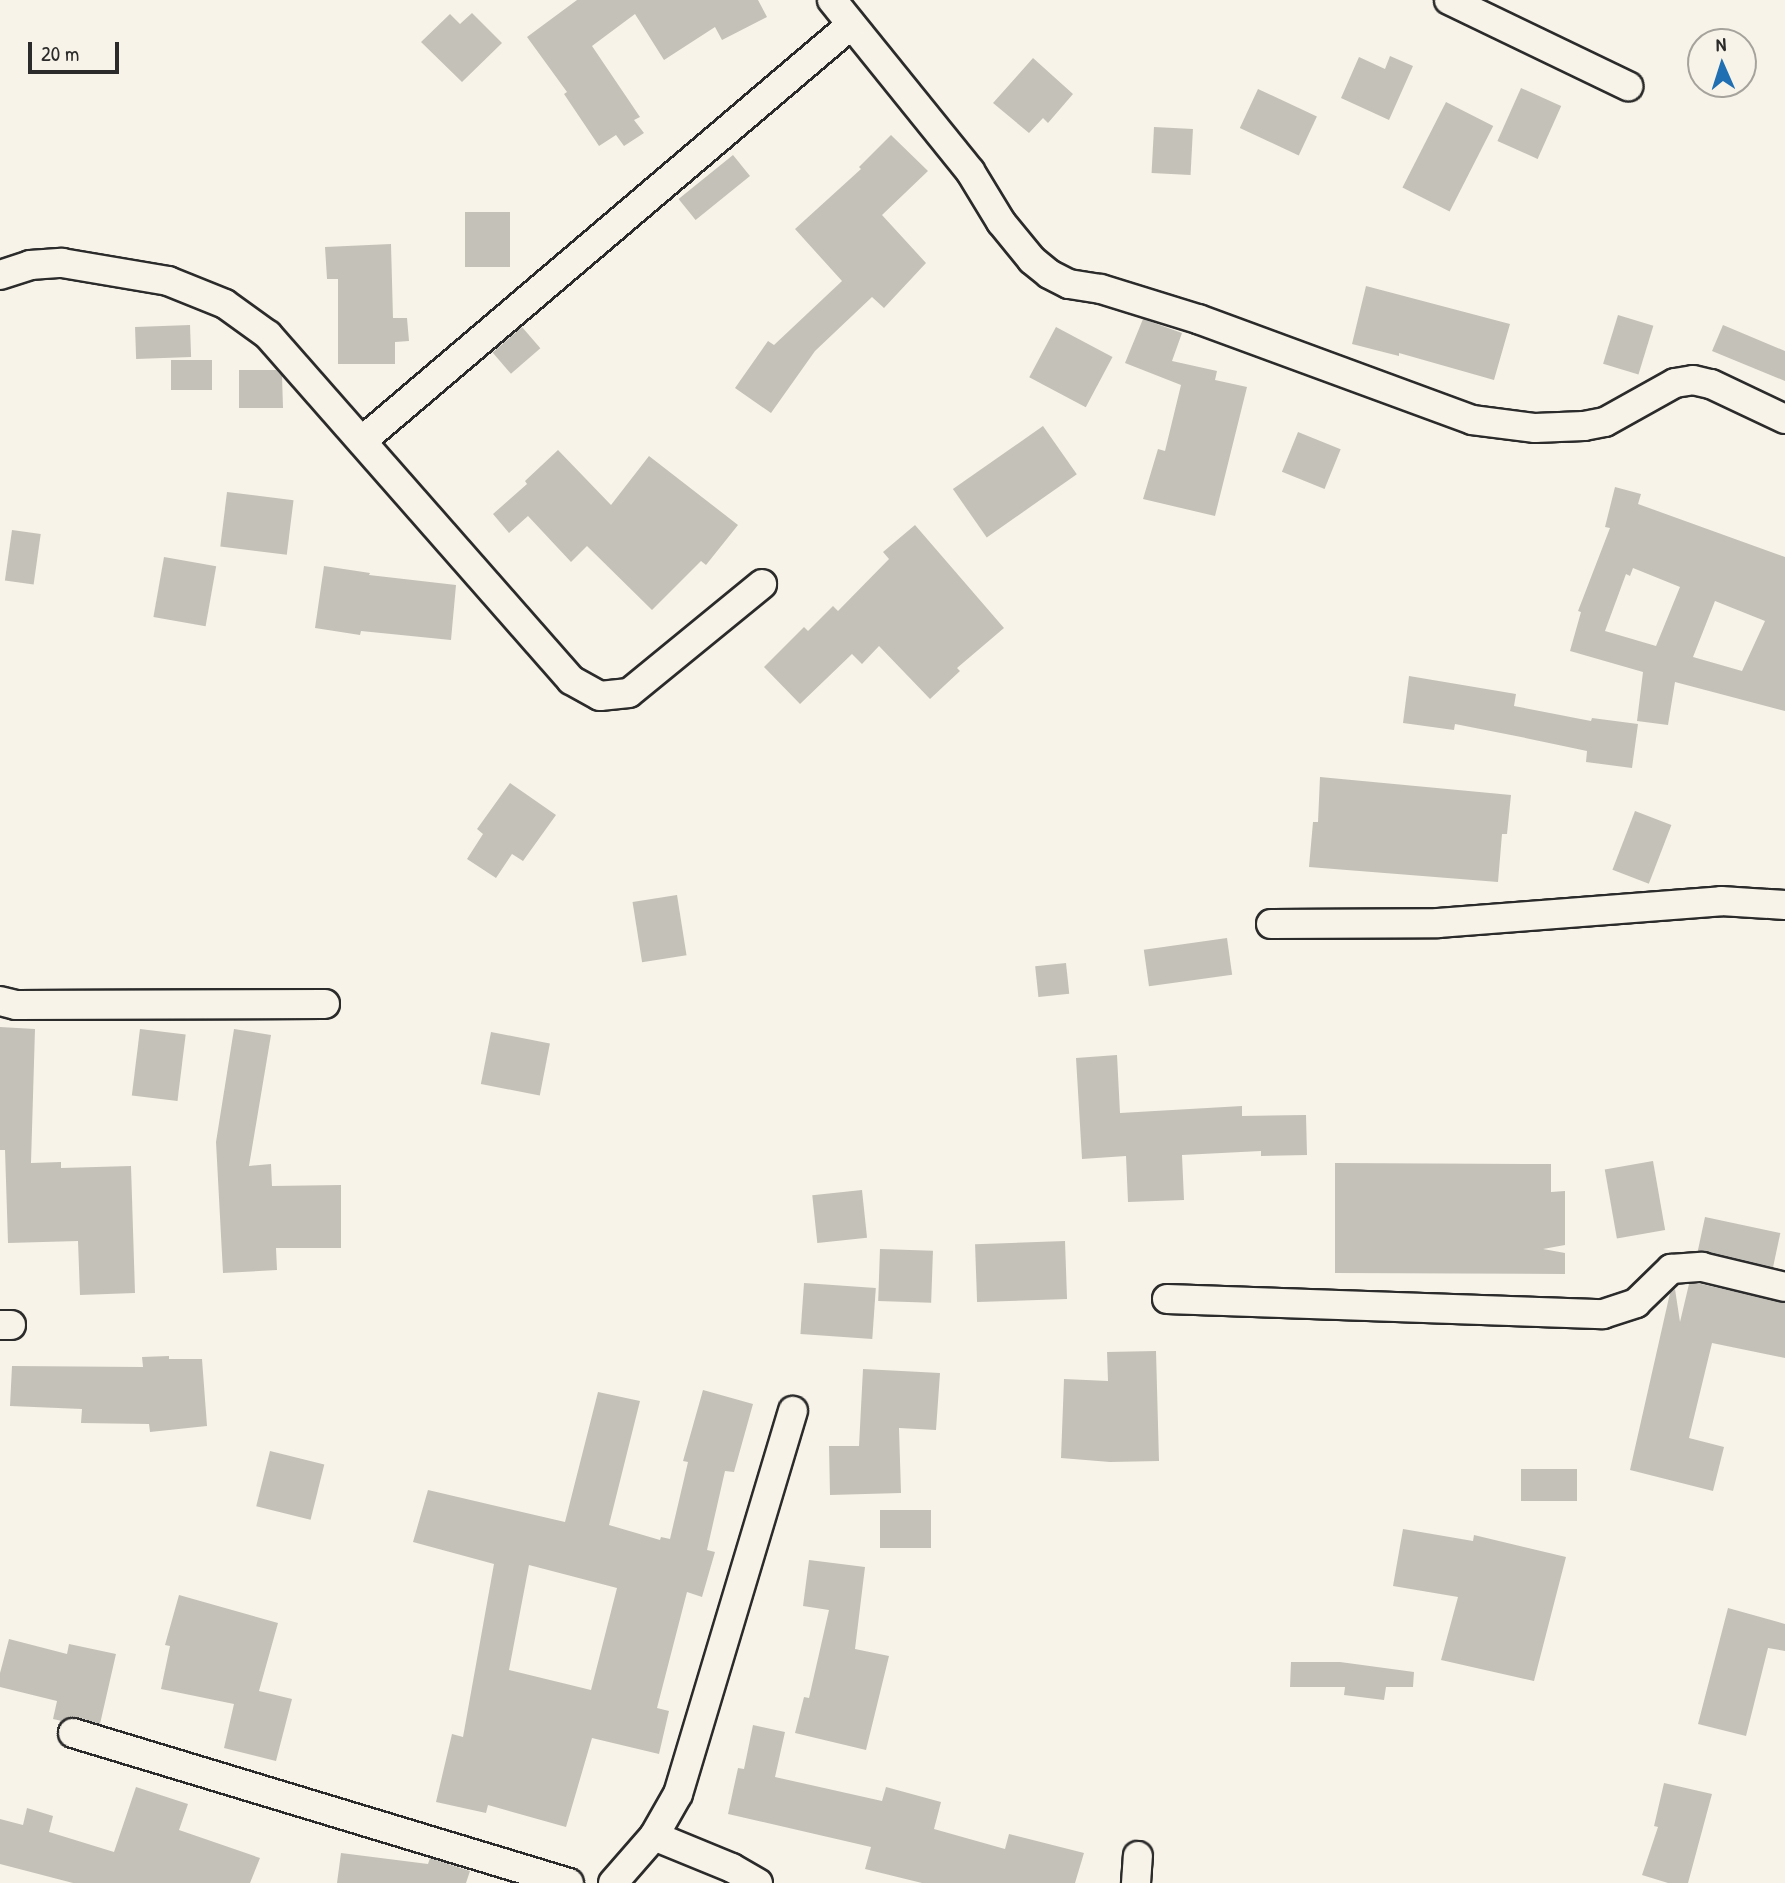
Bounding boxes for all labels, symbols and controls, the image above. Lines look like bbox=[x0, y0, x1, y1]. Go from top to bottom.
scale bar bbox=[32, 28, 122, 72]
north arrow bbox=[1687, 28, 1757, 98]
text: N bbox=[1715, 31, 1727, 57]
text: 20 m bbox=[41, 39, 79, 68]

